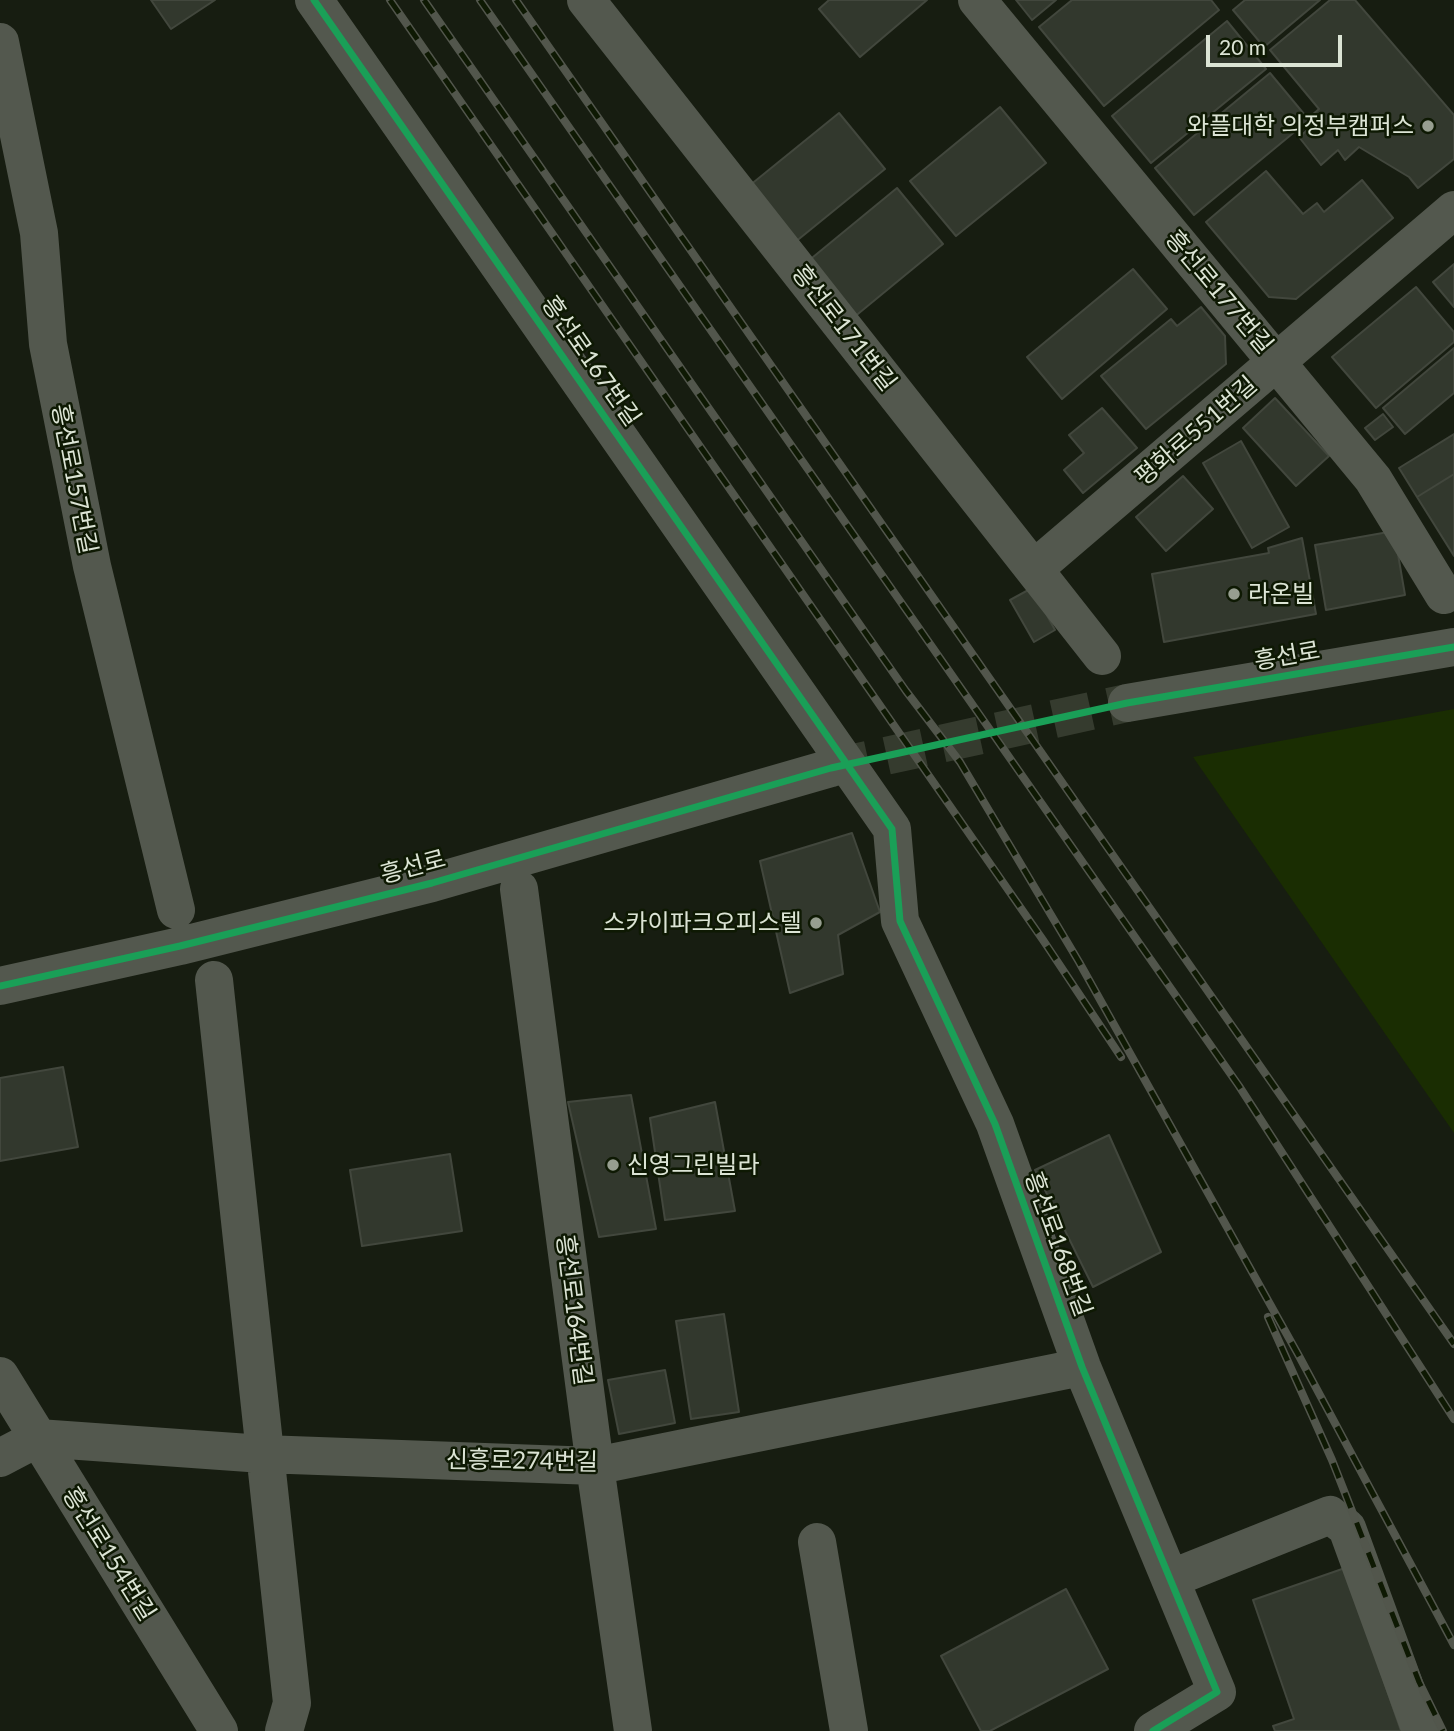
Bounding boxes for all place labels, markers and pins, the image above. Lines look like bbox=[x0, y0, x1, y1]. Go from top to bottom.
place label: 와플대학 의정부캠퍼스 bbox=[1187, 112, 1414, 140]
marker: 와플대학 의정부캠퍼스 bbox=[1420, 118, 1436, 134]
place label: 라온빌 bbox=[1248, 580, 1314, 608]
marker: 라온빌 bbox=[1226, 586, 1242, 602]
place label: 스카이파크오피스텔 bbox=[603, 909, 802, 937]
marker: 스카이파크오피스텔 bbox=[808, 915, 824, 931]
place label: 신영그린빌라 bbox=[627, 1151, 759, 1179]
marker: 신영그린빌라 bbox=[605, 1157, 621, 1173]

